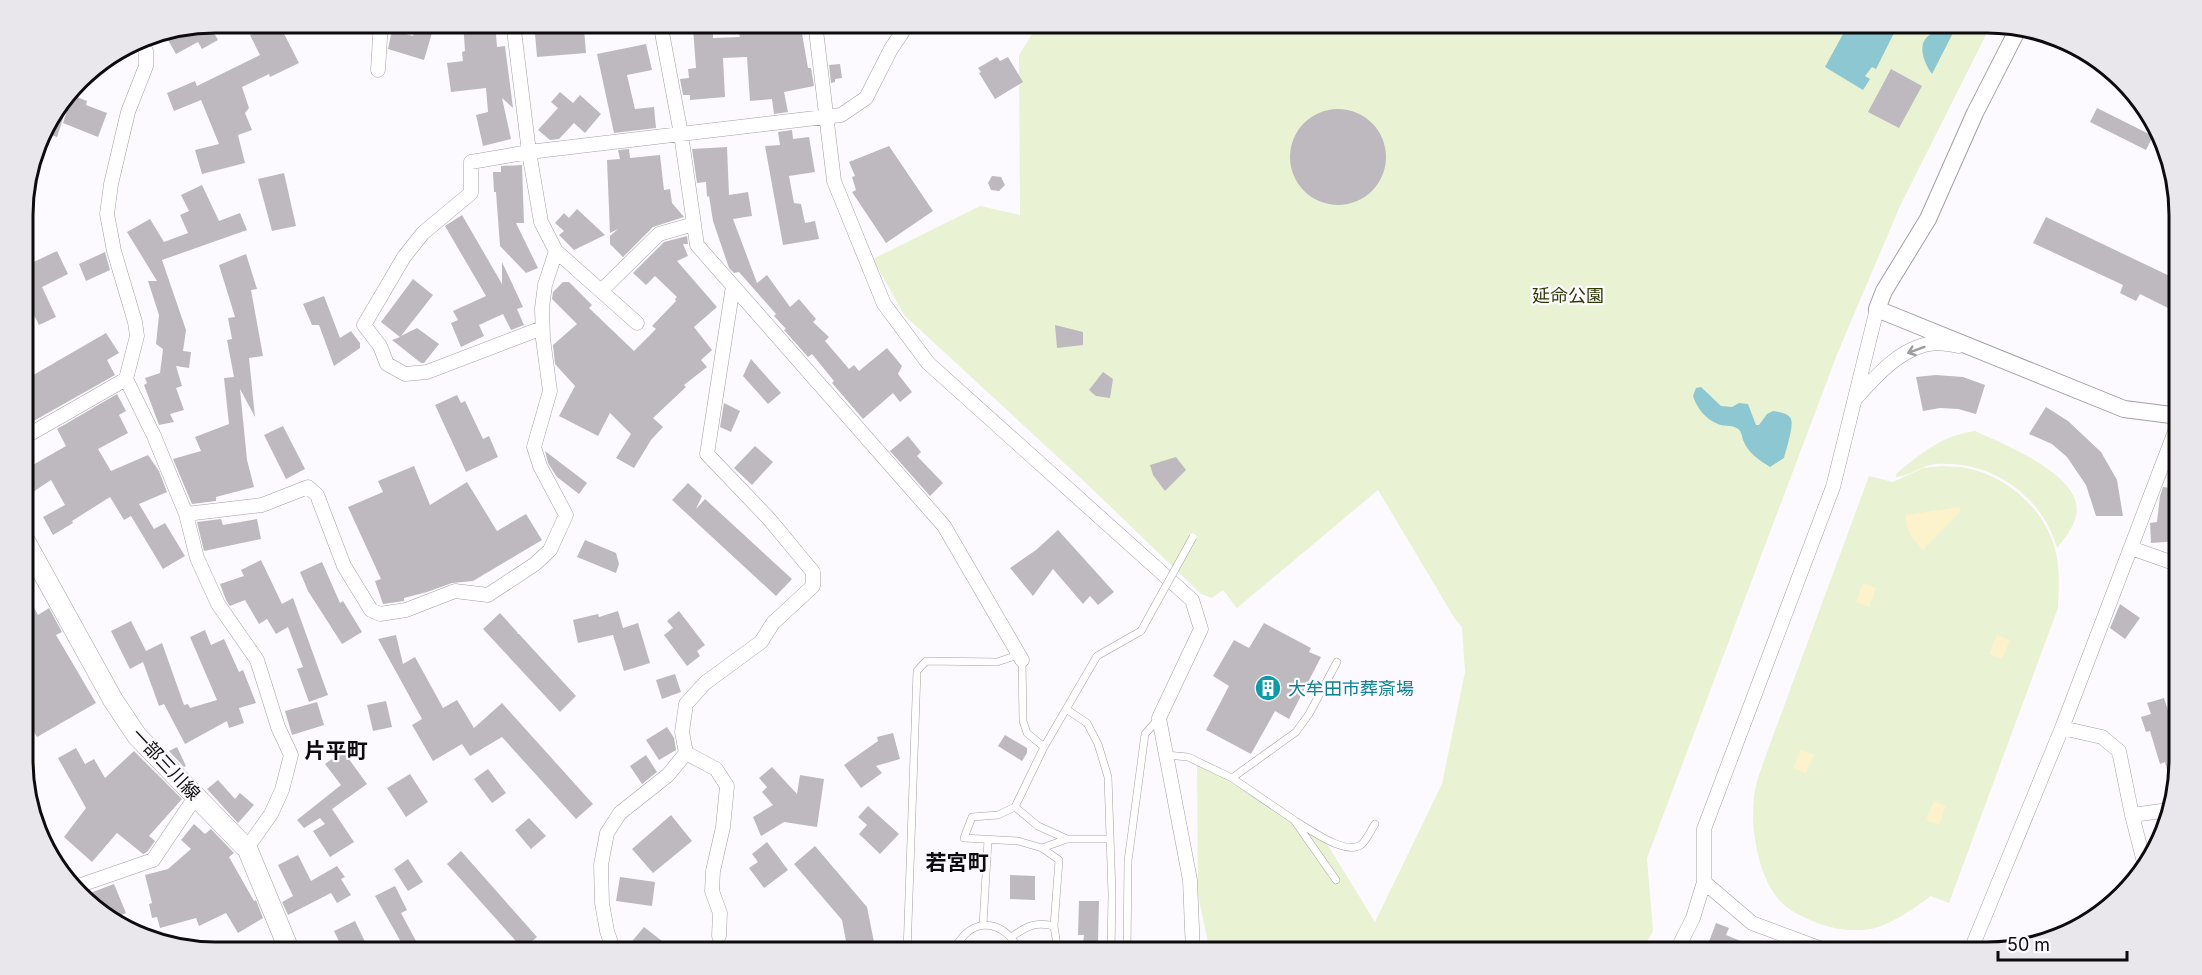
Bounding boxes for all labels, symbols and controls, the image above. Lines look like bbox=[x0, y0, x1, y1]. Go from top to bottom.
park label: 延命公園 bbox=[1532, 285, 1604, 306]
one-way arrow bbox=[1907, 345, 1926, 356]
building icon: 大牟田市葬斎場 bbox=[1253, 673, 1283, 703]
place label: 大牟田市葬斎場 bbox=[1288, 678, 1414, 699]
street label: 一部三川線 bbox=[128, 724, 204, 804]
district label: 片平町 bbox=[305, 738, 368, 763]
district label: 若宮町 bbox=[926, 850, 989, 875]
scale bar bbox=[1998, 924, 2127, 962]
text: 50 m bbox=[2007, 934, 2050, 955]

